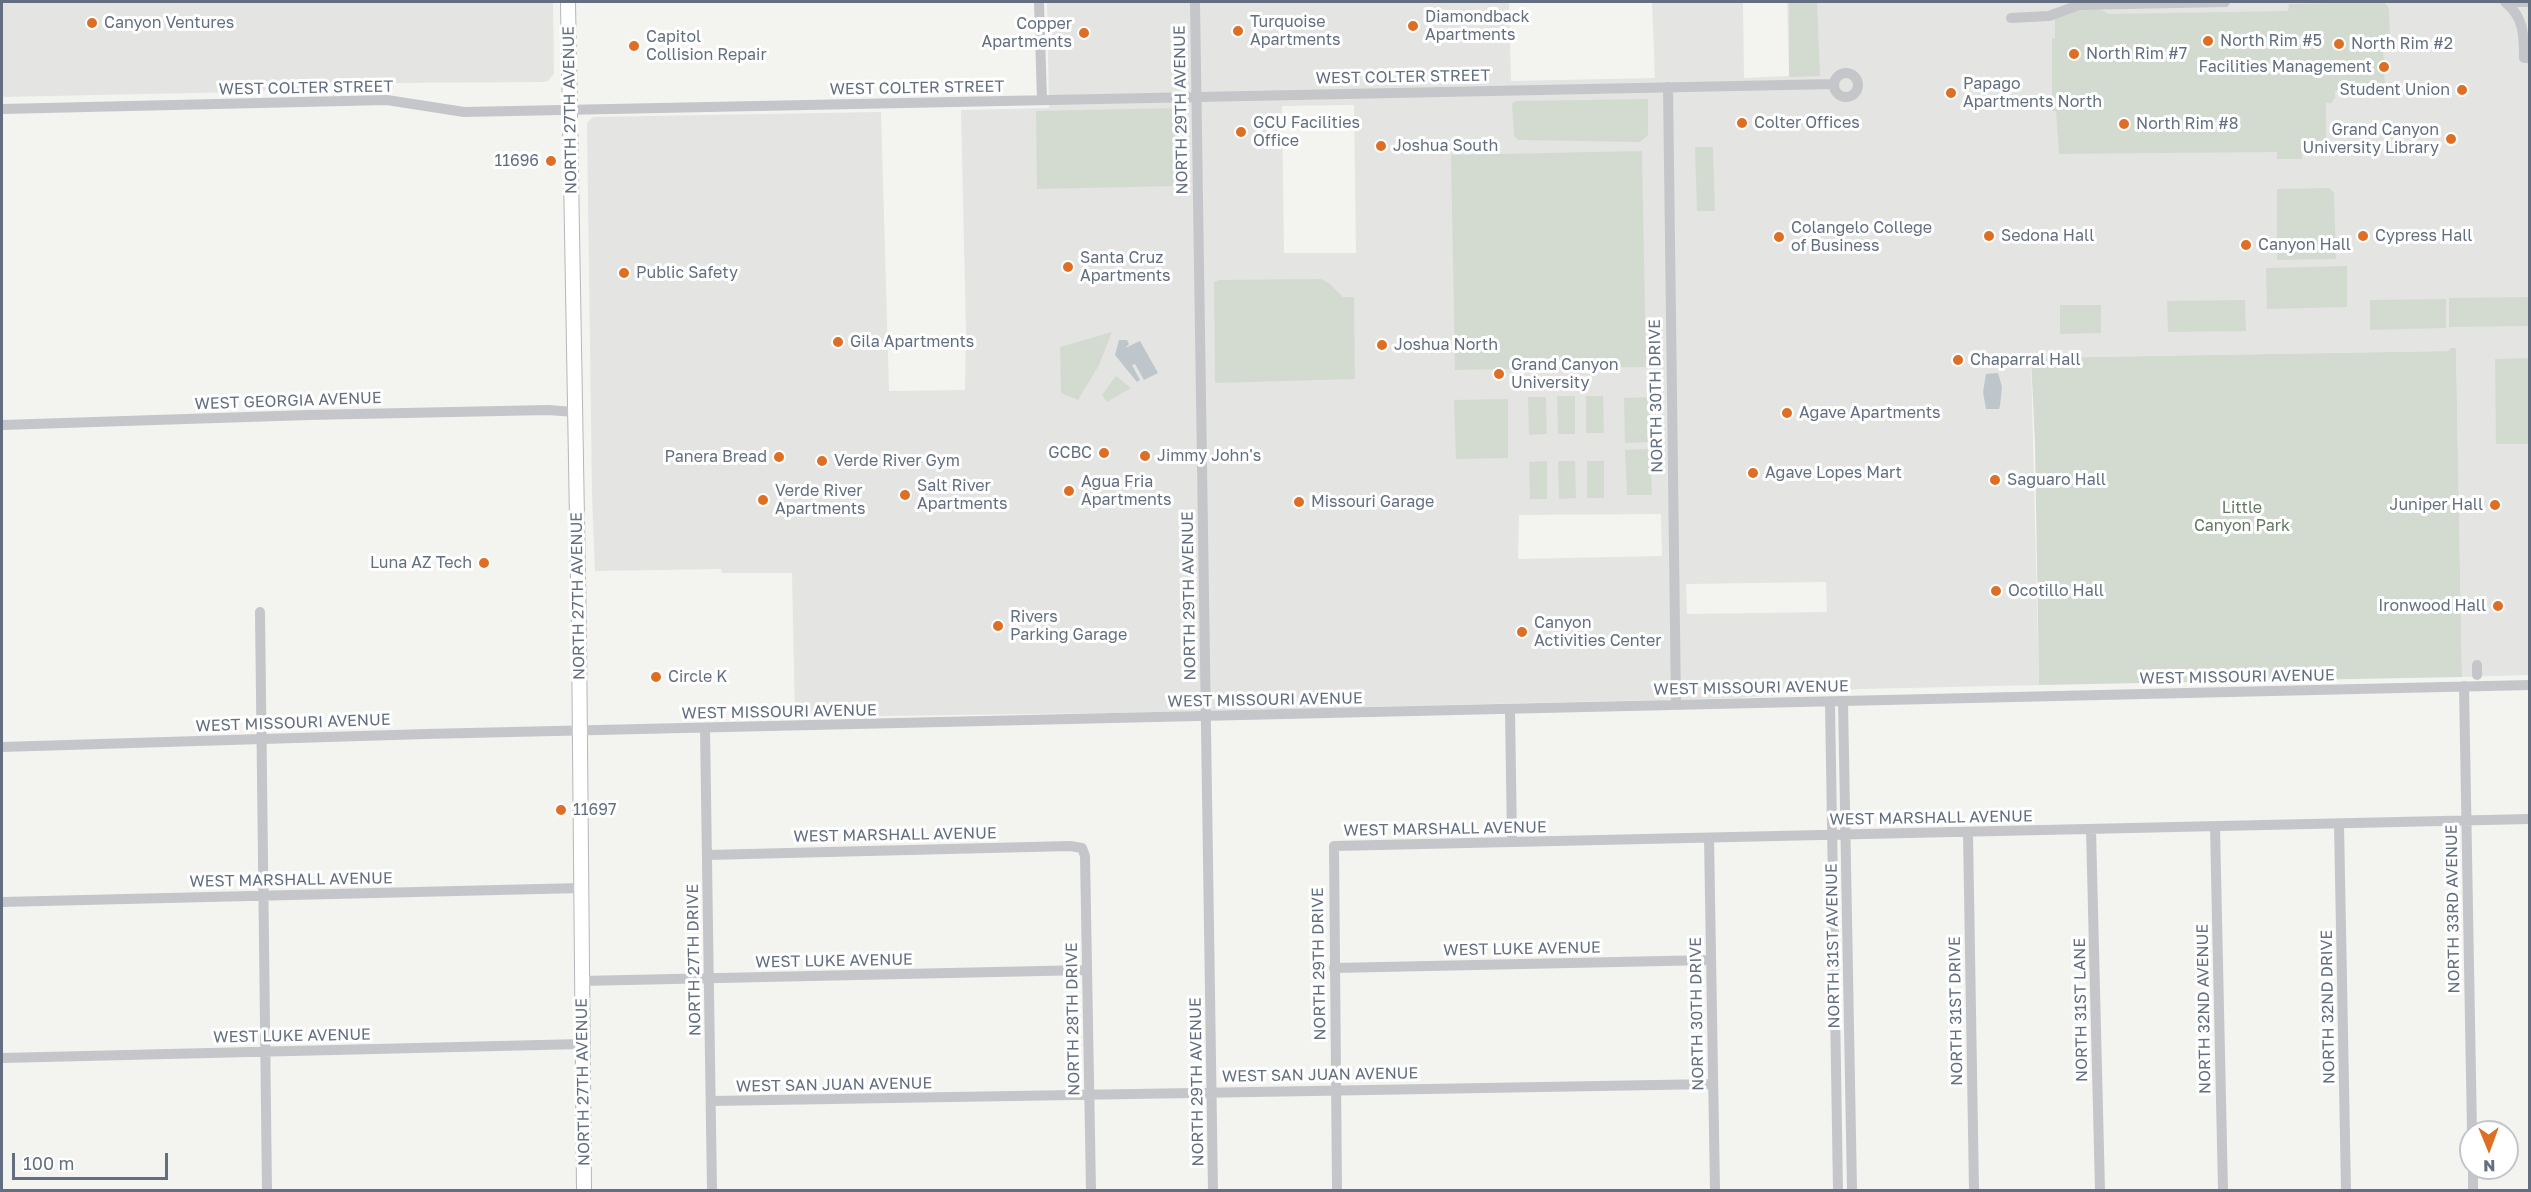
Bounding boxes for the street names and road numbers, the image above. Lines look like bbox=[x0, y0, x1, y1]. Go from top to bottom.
street label: NORTH 29TH AVENUE bbox=[1170, 25, 1192, 195]
street label: NORTH 27TH AVENUE bbox=[559, 26, 581, 194]
street label: WEST COLTER STREET bbox=[1315, 66, 1491, 88]
street label: WEST COLTER STREET bbox=[218, 77, 394, 99]
street label: WEST COLTER STREET bbox=[829, 77, 1005, 99]
street label: NORTH 30TH DRIVE bbox=[1645, 319, 1667, 473]
street label: WEST GEORGIA AVENUE bbox=[194, 388, 382, 414]
street label: NORTH 29TH AVENUE bbox=[1178, 511, 1200, 681]
street label: NORTH 27TH AVENUE bbox=[567, 512, 589, 680]
street label: WEST MISSOURI AVENUE bbox=[2139, 666, 2335, 688]
street label: WEST MISSOURI AVENUE bbox=[1653, 677, 1849, 699]
street label: WEST MISSOURI AVENUE bbox=[1167, 689, 1363, 711]
street label: WEST MISSOURI AVENUE bbox=[681, 701, 877, 723]
street label: WEST MISSOURI AVENUE bbox=[195, 710, 391, 736]
street label: WEST MARSHALL AVENUE bbox=[1829, 807, 2033, 829]
street label: WEST MARSHALL AVENUE bbox=[1343, 818, 1547, 840]
street label: WEST MARSHALL AVENUE bbox=[793, 824, 997, 846]
street label: NORTH 33RD AVENUE bbox=[2442, 824, 2464, 994]
street label: NORTH 31ST AVENUE bbox=[1822, 863, 1844, 1029]
street label: WEST MARSHALL AVENUE bbox=[189, 869, 393, 891]
street label: NORTH 27TH DRIVE bbox=[683, 884, 705, 1036]
street label: NORTH 29TH DRIVE bbox=[1308, 887, 1330, 1041]
street label: NORTH 32ND AVENUE bbox=[2193, 924, 2215, 1094]
street label: NORTH 32ND DRIVE bbox=[2317, 930, 2339, 1084]
street label: NORTH 31ST DRIVE bbox=[1945, 936, 1967, 1086]
street label: NORTH 30TH DRIVE bbox=[1686, 937, 1708, 1091]
street label: WEST LUKE AVENUE bbox=[1443, 938, 1601, 960]
street label: NORTH 31ST LANE bbox=[2070, 938, 2092, 1082]
street label: NORTH 28TH DRIVE bbox=[1062, 942, 1084, 1096]
street label: WEST LUKE AVENUE bbox=[755, 950, 913, 972]
street label: NORTH 29TH AVENUE bbox=[1186, 997, 1208, 1167]
street label: NORTH 27TH AVENUE bbox=[572, 998, 594, 1166]
street label: WEST LUKE AVENUE bbox=[213, 1025, 371, 1047]
street label: WEST SAN JUAN AVENUE bbox=[1222, 1064, 1418, 1086]
street label: WEST SAN JUAN AVENUE bbox=[736, 1074, 932, 1096]

